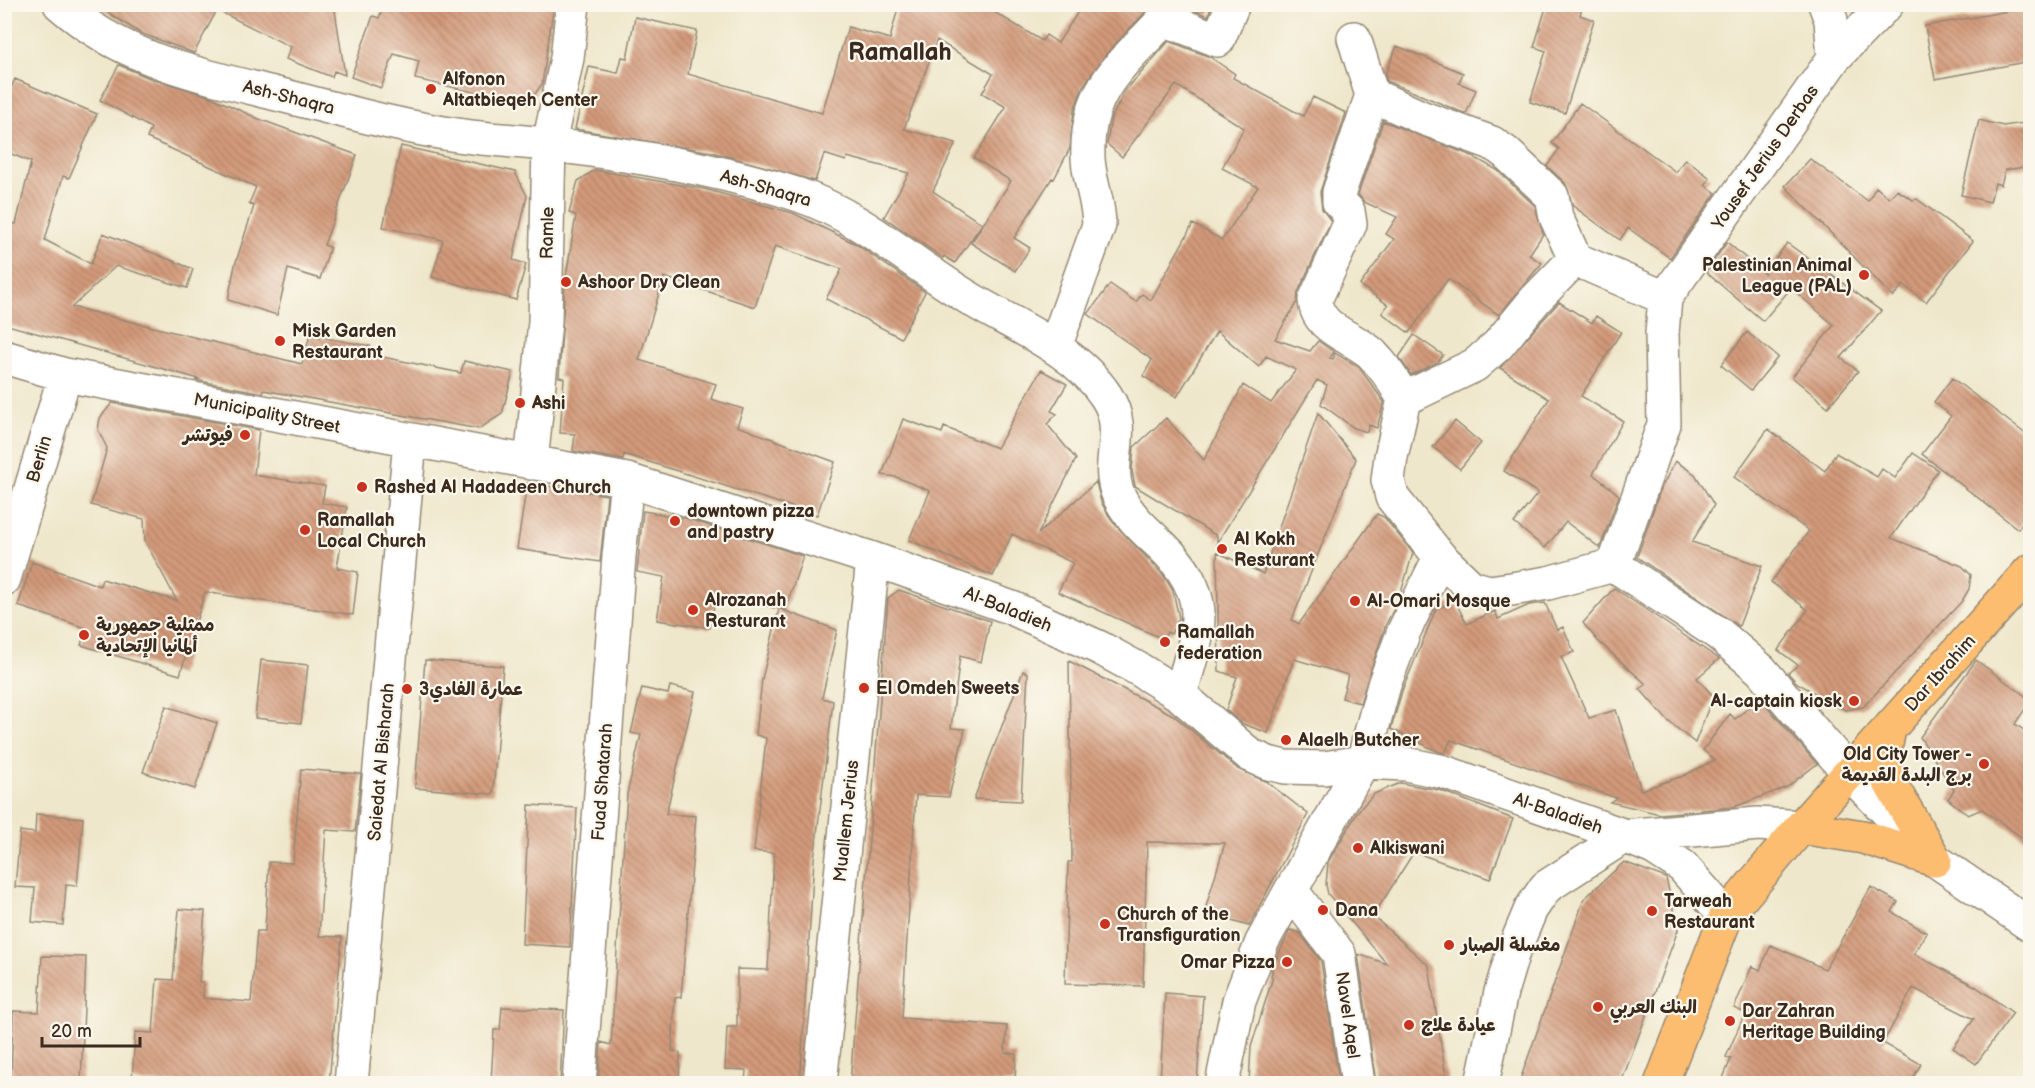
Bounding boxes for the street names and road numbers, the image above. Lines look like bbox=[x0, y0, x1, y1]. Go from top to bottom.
street label: Ash-Shaqra bbox=[241, 76, 337, 119]
street label: Yousef Jerius Derbas bbox=[1707, 81, 1823, 234]
street label: Ash-Shaqra bbox=[718, 165, 814, 211]
street label: Ramle bbox=[537, 206, 558, 259]
street label: Municipality Street bbox=[192, 389, 342, 438]
street label: Berlin bbox=[22, 433, 57, 485]
street label: Al-Baladieh bbox=[961, 582, 1055, 637]
street label: Dar Ibrahim bbox=[1901, 631, 1980, 716]
street label: Saiedat Al Bisharah bbox=[364, 682, 399, 842]
street label: Fuad Shatarah bbox=[588, 722, 617, 842]
street label: Muallem Jerius bbox=[830, 759, 863, 883]
street label: Al-Baladieh bbox=[1510, 788, 1605, 839]
street label: Navel Aqel bbox=[1331, 970, 1364, 1060]

